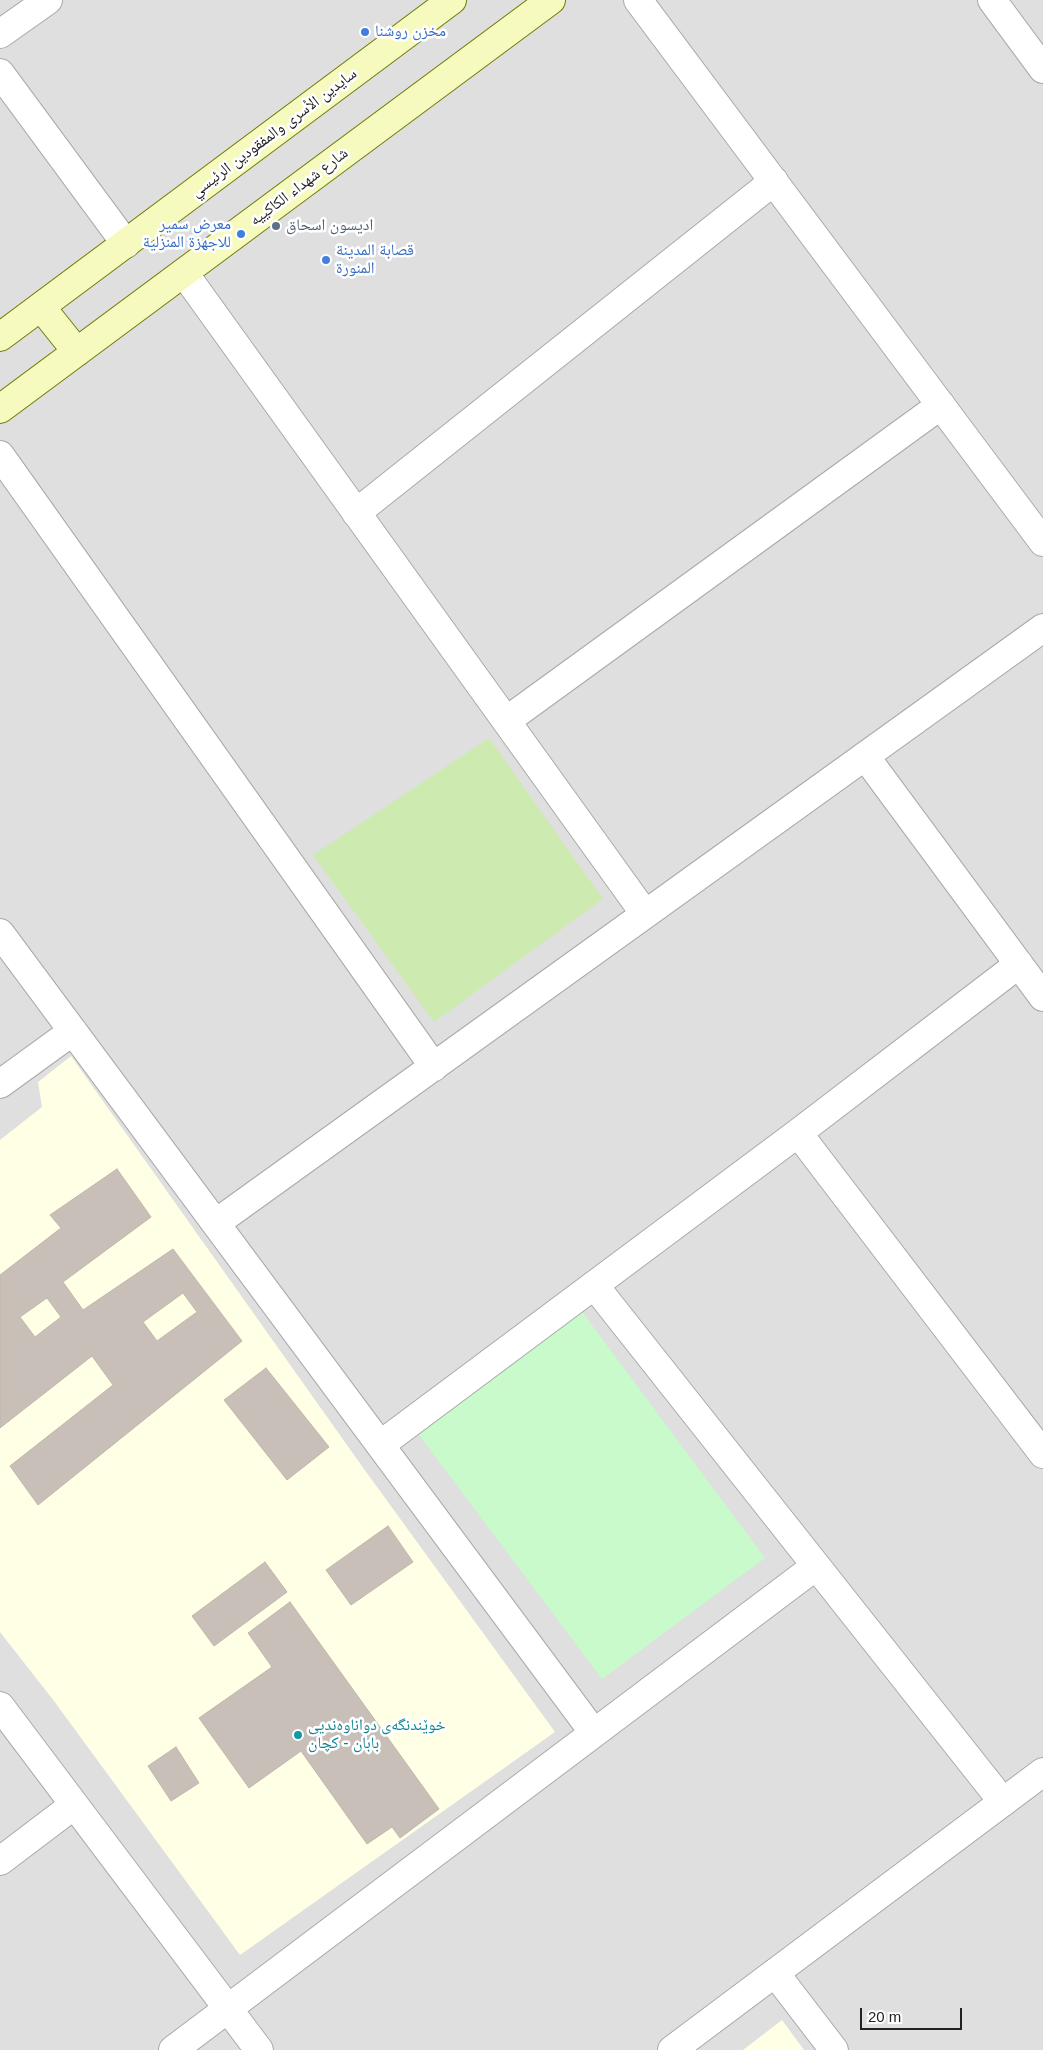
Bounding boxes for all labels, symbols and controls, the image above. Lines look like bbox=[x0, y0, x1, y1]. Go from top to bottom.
place label: مخزن روشنا bbox=[375, 22, 446, 42]
marker: مخزن روشنا bbox=[359, 26, 371, 38]
street label: سايدين الأسرى والمفقودين الرئيسي bbox=[187, 64, 361, 202]
street label: شارع شهداء الكاكييه bbox=[246, 144, 352, 230]
place label: معرض سمير للاجهزة المنزلية bbox=[143, 215, 231, 253]
place label: اديسون اسحاق bbox=[286, 216, 373, 236]
marker: اديسون اسحاق bbox=[270, 220, 282, 232]
marker: معرض سمير للاجهزة المنزلية bbox=[235, 228, 247, 240]
place label: قصابة المدينة المنورة bbox=[336, 241, 414, 279]
marker: قصابة المدينة المنورة bbox=[320, 254, 332, 266]
place label: خوێندنگەی دواناوەندیی بابان - کچان bbox=[308, 1716, 446, 1754]
marker: خوێندنگەی دواناوەندیی بابان - کچان bbox=[292, 1729, 304, 1741]
scale bar bbox=[863, 1998, 966, 2030]
text: 20 m bbox=[868, 2008, 901, 2025]

